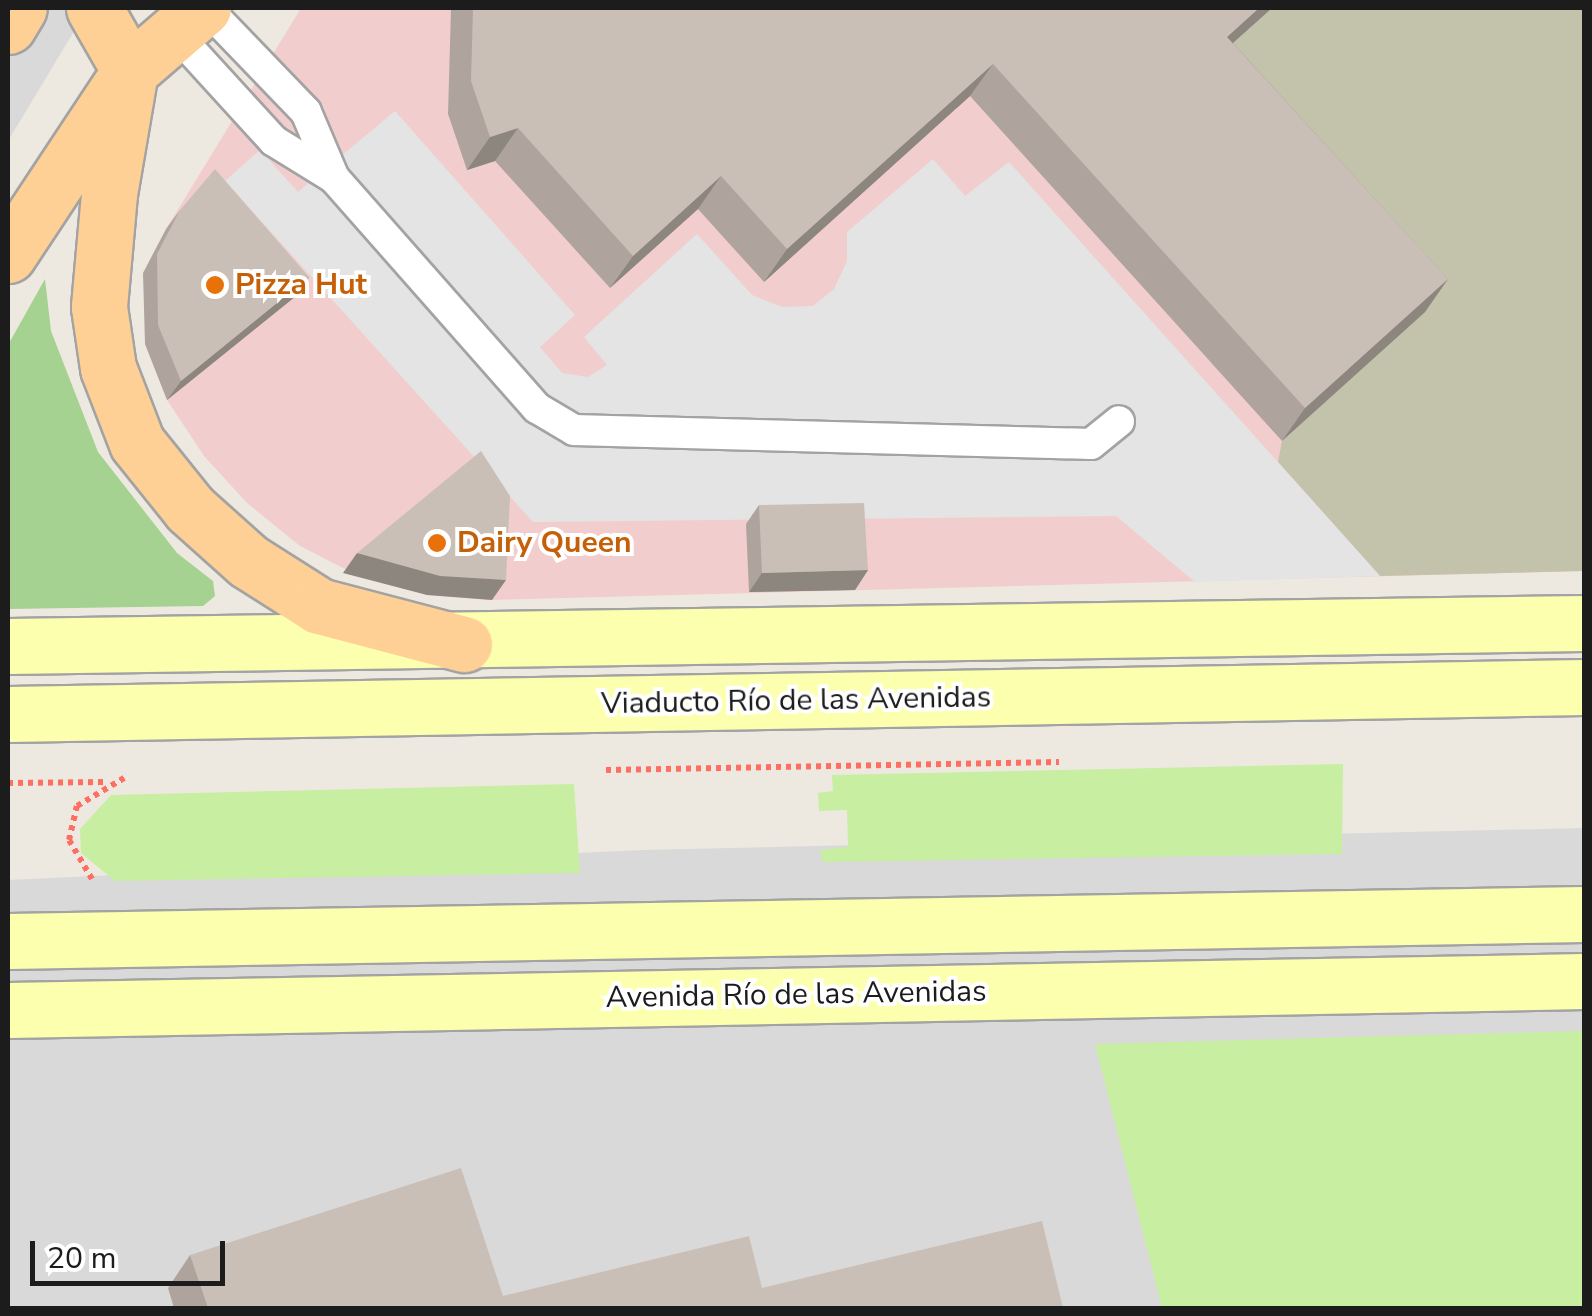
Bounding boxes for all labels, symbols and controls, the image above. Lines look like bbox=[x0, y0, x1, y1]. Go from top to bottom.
place label: Pizza Hut bbox=[235, 267, 367, 303]
marker: Pizza Hut bbox=[204, 274, 226, 296]
place label: Dairy Queen bbox=[457, 525, 631, 561]
marker: Dairy Queen bbox=[426, 532, 448, 554]
street label: Viaducto Río de las Avenidas bbox=[601, 680, 991, 722]
street label: Avenida Río de las Avenidas bbox=[605, 974, 987, 1016]
scale bar bbox=[35, 1221, 230, 1283]
text: 20 m bbox=[47, 1238, 116, 1279]

